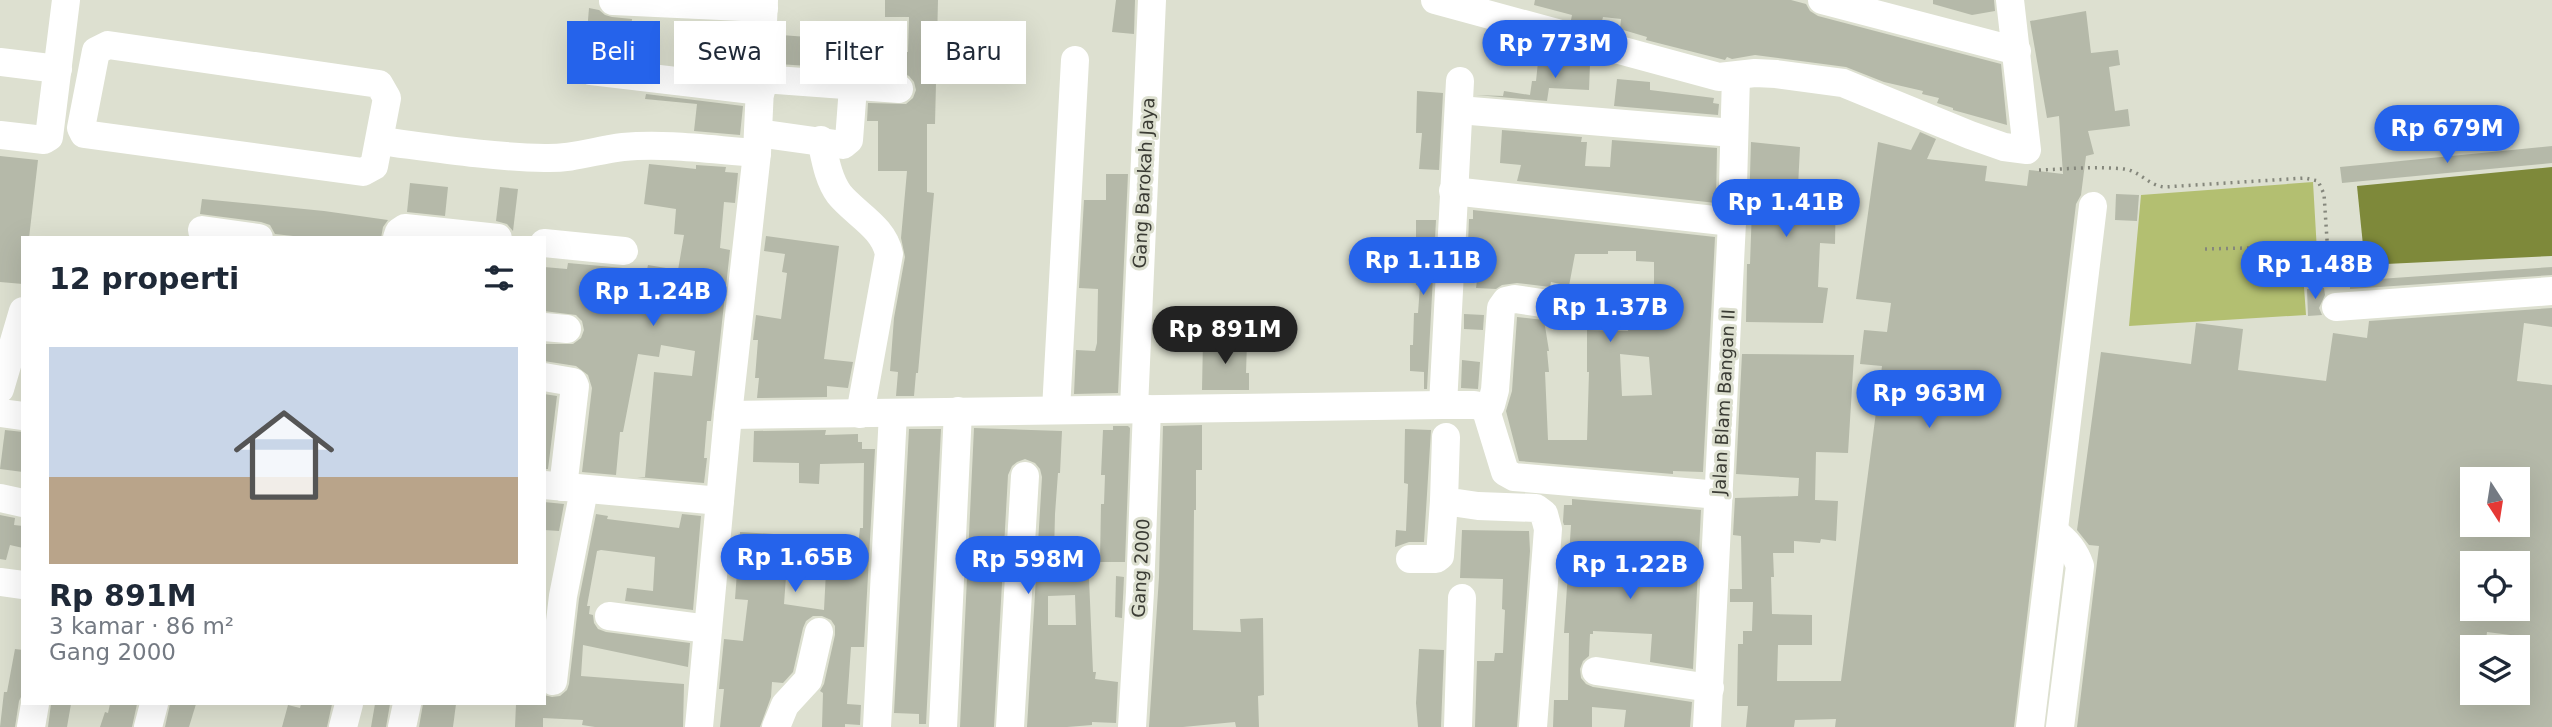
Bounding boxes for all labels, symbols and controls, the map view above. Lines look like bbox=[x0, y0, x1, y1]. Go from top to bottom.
pin: Rp 773M bbox=[1490, 20, 1620, 80]
chip: Beli bbox=[567, 21, 660, 84]
chip: Sewa bbox=[674, 21, 786, 84]
chip: Filter bbox=[800, 21, 907, 84]
chip: Baru bbox=[921, 21, 1026, 84]
text: Rp 773M bbox=[1498, 30, 1612, 56]
street label: Gang Barokah Jaya bbox=[1129, 97, 1158, 269]
pin: Rp 679M bbox=[2382, 106, 2512, 165]
text: Rp 679M bbox=[2390, 115, 2504, 141]
pin: Rp 1.41B bbox=[1714, 180, 1858, 239]
text: Rp 1.41B bbox=[1728, 189, 1844, 215]
pin: Rp 1.11B bbox=[1351, 238, 1495, 297]
pin: Rp 1.48B bbox=[2243, 242, 2387, 301]
text: Rp 1.11B bbox=[1365, 247, 1481, 273]
text: Rp 1.48B bbox=[2257, 251, 2373, 277]
icon: filters bbox=[480, 259, 518, 297]
text: 12 properti bbox=[49, 261, 239, 296]
pin: Rp 1.24B bbox=[581, 268, 725, 328]
text: Rp 1.24B bbox=[595, 278, 711, 304]
pin: Rp 1.37B bbox=[1538, 284, 1682, 344]
text: Rp 1.37B bbox=[1552, 294, 1668, 320]
pin: Rp 891M bbox=[1160, 306, 1290, 366]
street label: Jalan Blam Bangan II bbox=[1708, 308, 1739, 496]
text: Rp 891M bbox=[1168, 316, 1282, 342]
pin: Rp 963M bbox=[1864, 370, 1994, 430]
text: Rp 963M bbox=[1872, 380, 1986, 406]
icon: home bbox=[221, 392, 347, 518]
north arrow bbox=[2460, 467, 2530, 537]
map controls bbox=[2460, 467, 2530, 705]
street label: Gang 2000 bbox=[1127, 518, 1154, 618]
pin: Rp 1.65B bbox=[723, 534, 867, 594]
pin: Rp 598M bbox=[963, 536, 1093, 596]
pin: Rp 1.22B bbox=[1558, 542, 1702, 601]
text: Rp 1.65B bbox=[737, 544, 853, 570]
text: Rp 598M bbox=[971, 546, 1085, 572]
text: Rp 1.22B bbox=[1572, 551, 1688, 577]
button: locate bbox=[2460, 551, 2530, 621]
text: Rp 891M bbox=[49, 578, 197, 613]
text: 3 kamar · 86 m² bbox=[49, 613, 234, 639]
button: layers bbox=[2460, 635, 2530, 705]
text: Gang 2000 bbox=[49, 639, 176, 665]

